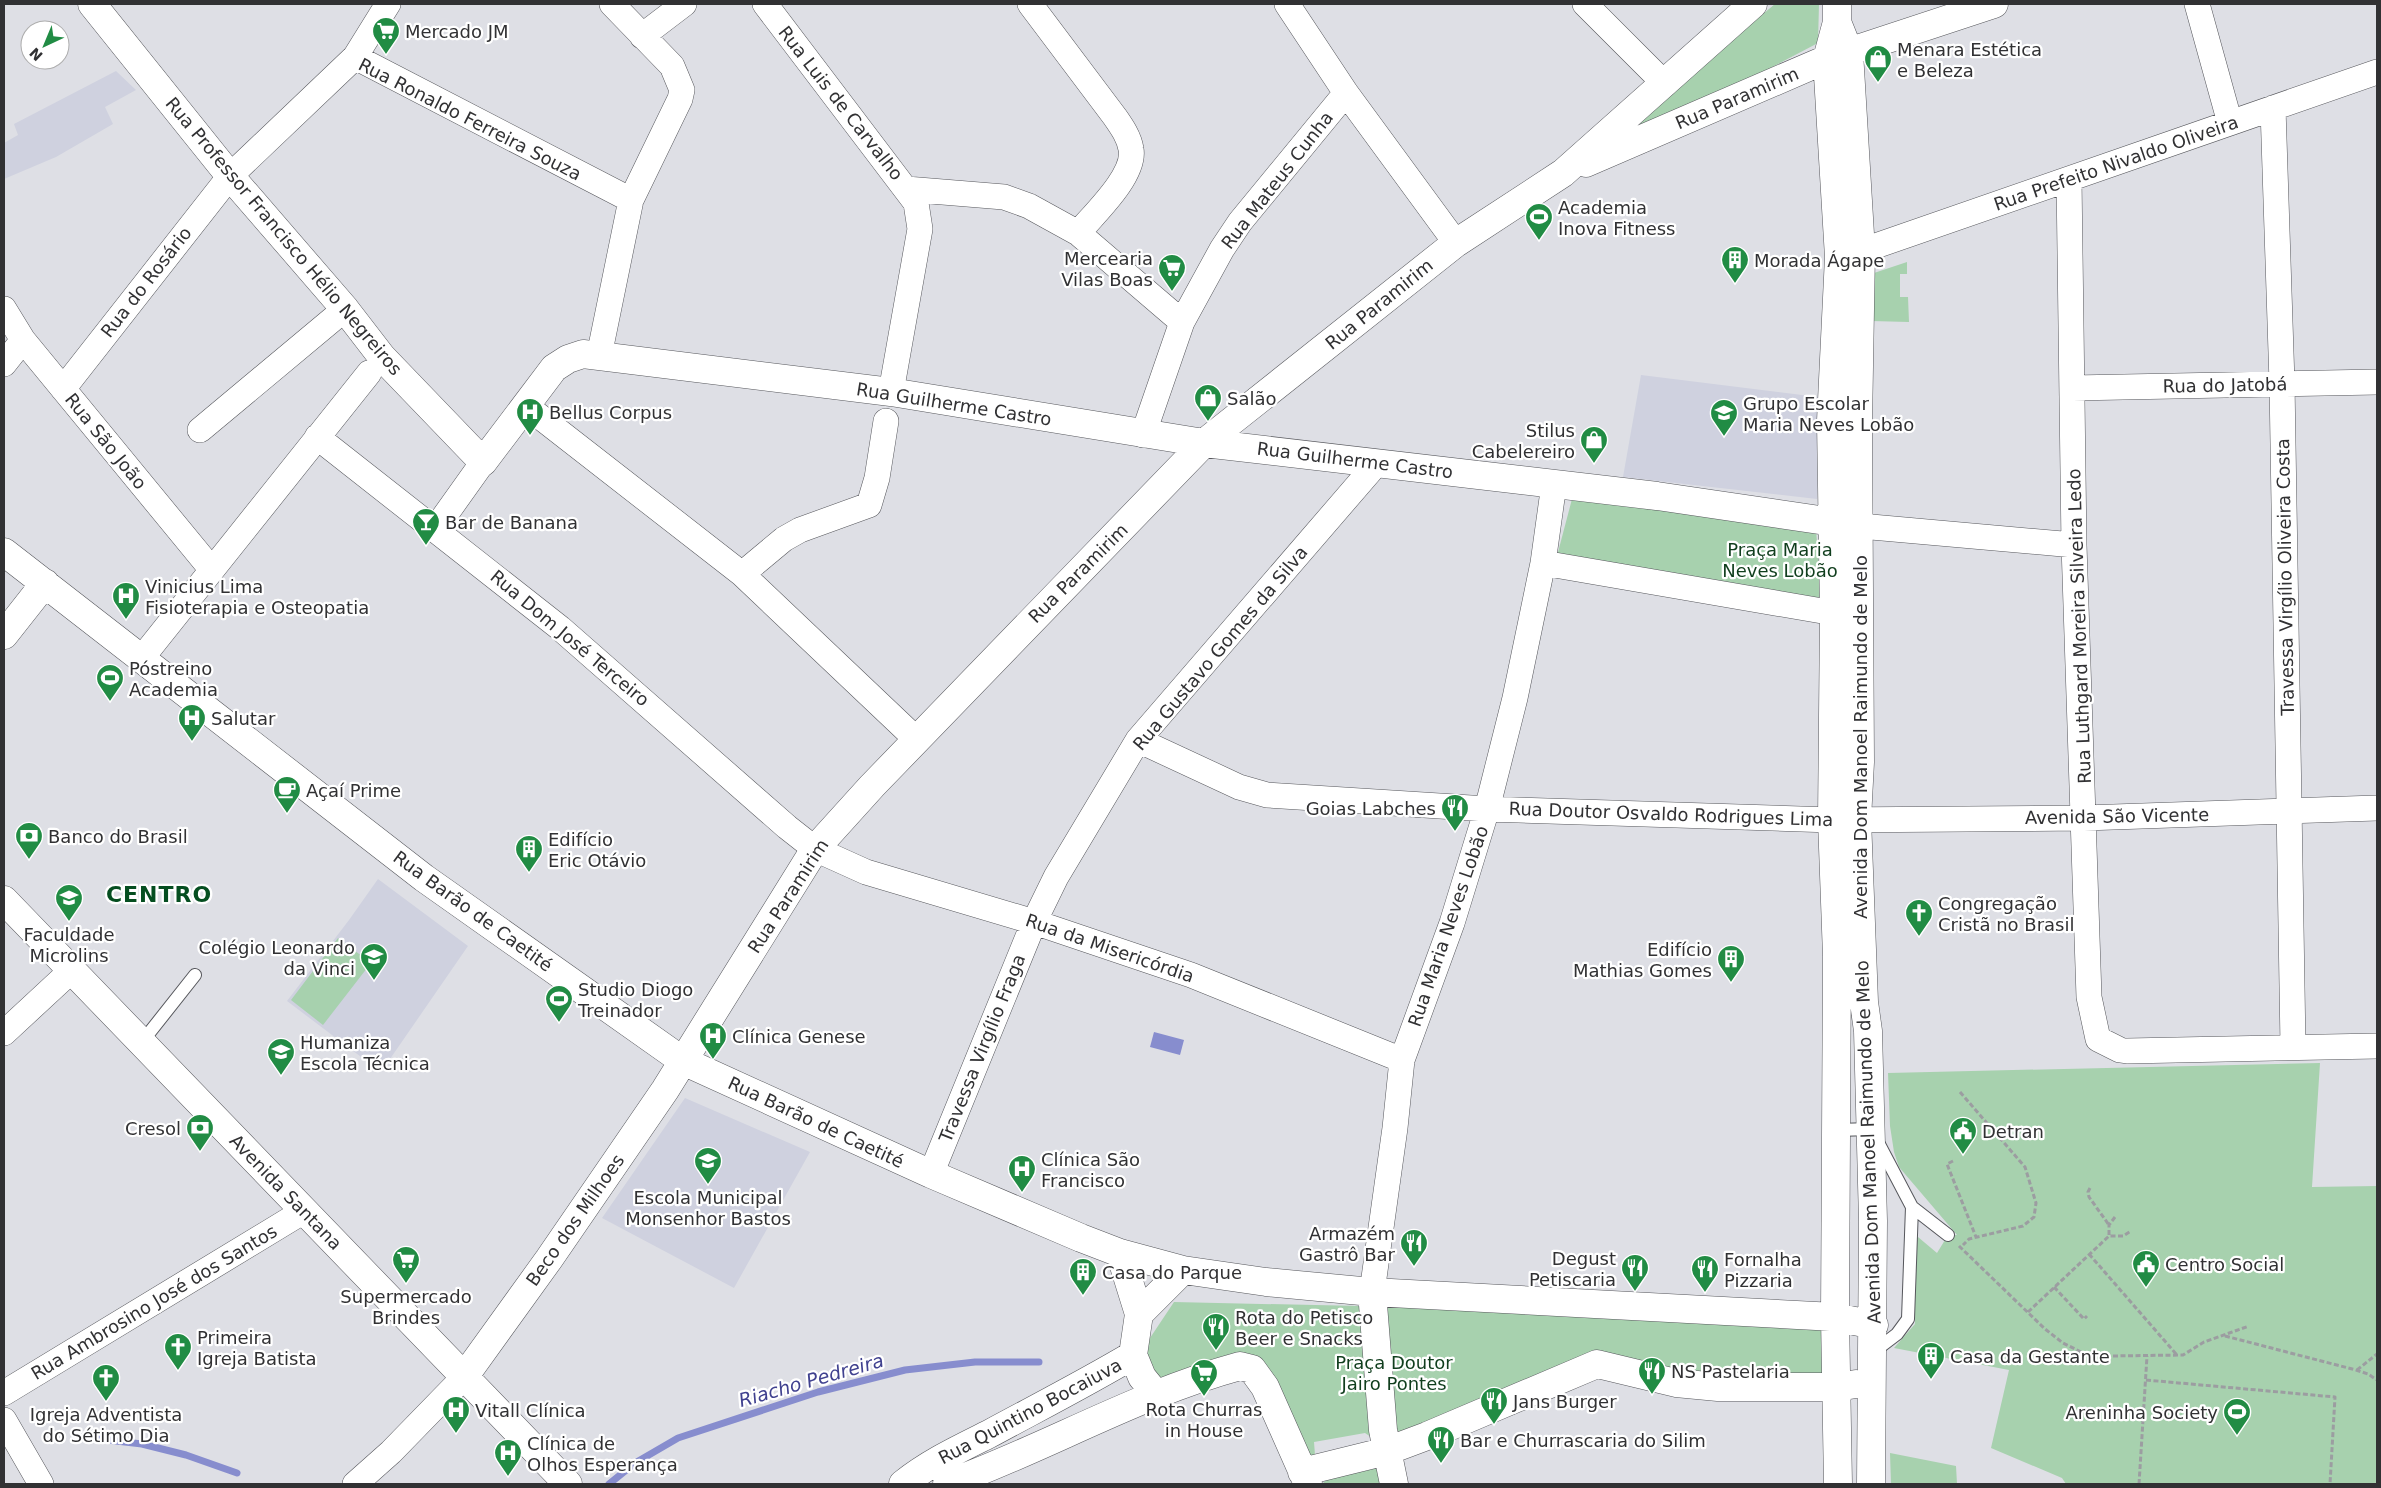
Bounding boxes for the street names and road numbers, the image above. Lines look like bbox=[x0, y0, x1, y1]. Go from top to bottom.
street label: Rua Luis de Carvalho bbox=[774, 22, 908, 184]
street label: Rua Ronaldo Ferreira Souza bbox=[355, 54, 585, 184]
street label: Rua Paramirim bbox=[1672, 63, 1802, 133]
street label: Rua Professor Francisco Hélio Negreiros bbox=[161, 93, 407, 379]
street label: Rua Mateus Cunha bbox=[1217, 107, 1337, 253]
street label: Rua Prefeito Nivaldo Oliveira bbox=[1991, 111, 2241, 215]
street label: Rua do Rosário bbox=[96, 223, 196, 341]
street label: Rua Paramirim bbox=[1321, 254, 1437, 354]
street label: Rua do Jatobá bbox=[2162, 373, 2288, 397]
street label: Rua Guilherme Castro bbox=[855, 378, 1053, 430]
street label: Rua São João bbox=[61, 389, 151, 493]
street label: Rua Guilherme Castro bbox=[1256, 438, 1454, 482]
street label: Travessa Virgílio Oliveira Costa bbox=[2272, 438, 2298, 717]
street label: Rua Luthgard Moreira Silveira Ledo bbox=[2063, 468, 2095, 784]
street label: Rua Paramirim bbox=[1024, 519, 1132, 627]
street label: Rua Gustavo Gomes da Silva bbox=[1128, 542, 1312, 754]
street label: Avenida Dom Manoel Raimundo de Melo bbox=[1850, 555, 1871, 919]
street label: Rua Dom José Terceiro bbox=[486, 566, 654, 710]
street label: Rua Doutor Osvaldo Rodrigues Lima bbox=[1508, 798, 1834, 830]
street label: Avenida São Vicente bbox=[2025, 804, 2209, 828]
street label: Rua Maria Neves Lobão bbox=[1404, 823, 1492, 1029]
street label: Rua Paramirim bbox=[743, 835, 833, 957]
street label: Rua Barão de Caetité bbox=[389, 846, 557, 976]
street label: Rua da Misericórdia bbox=[1023, 909, 1197, 987]
street label: Travessa Virgílio Fraga bbox=[934, 951, 1029, 1146]
street label: Avenida Dom Manoel Raimundo de Melo bbox=[1851, 960, 1885, 1324]
street label: Rua Barão de Caetité bbox=[725, 1072, 907, 1172]
street label: Avenida Santana bbox=[226, 1130, 346, 1254]
street label: Beco dos Milhoes bbox=[522, 1150, 628, 1290]
street label: Rua Ambrosino José dos Santos bbox=[27, 1220, 281, 1384]
street label: Rua Quintino Bocaiuva bbox=[935, 1354, 1125, 1468]

